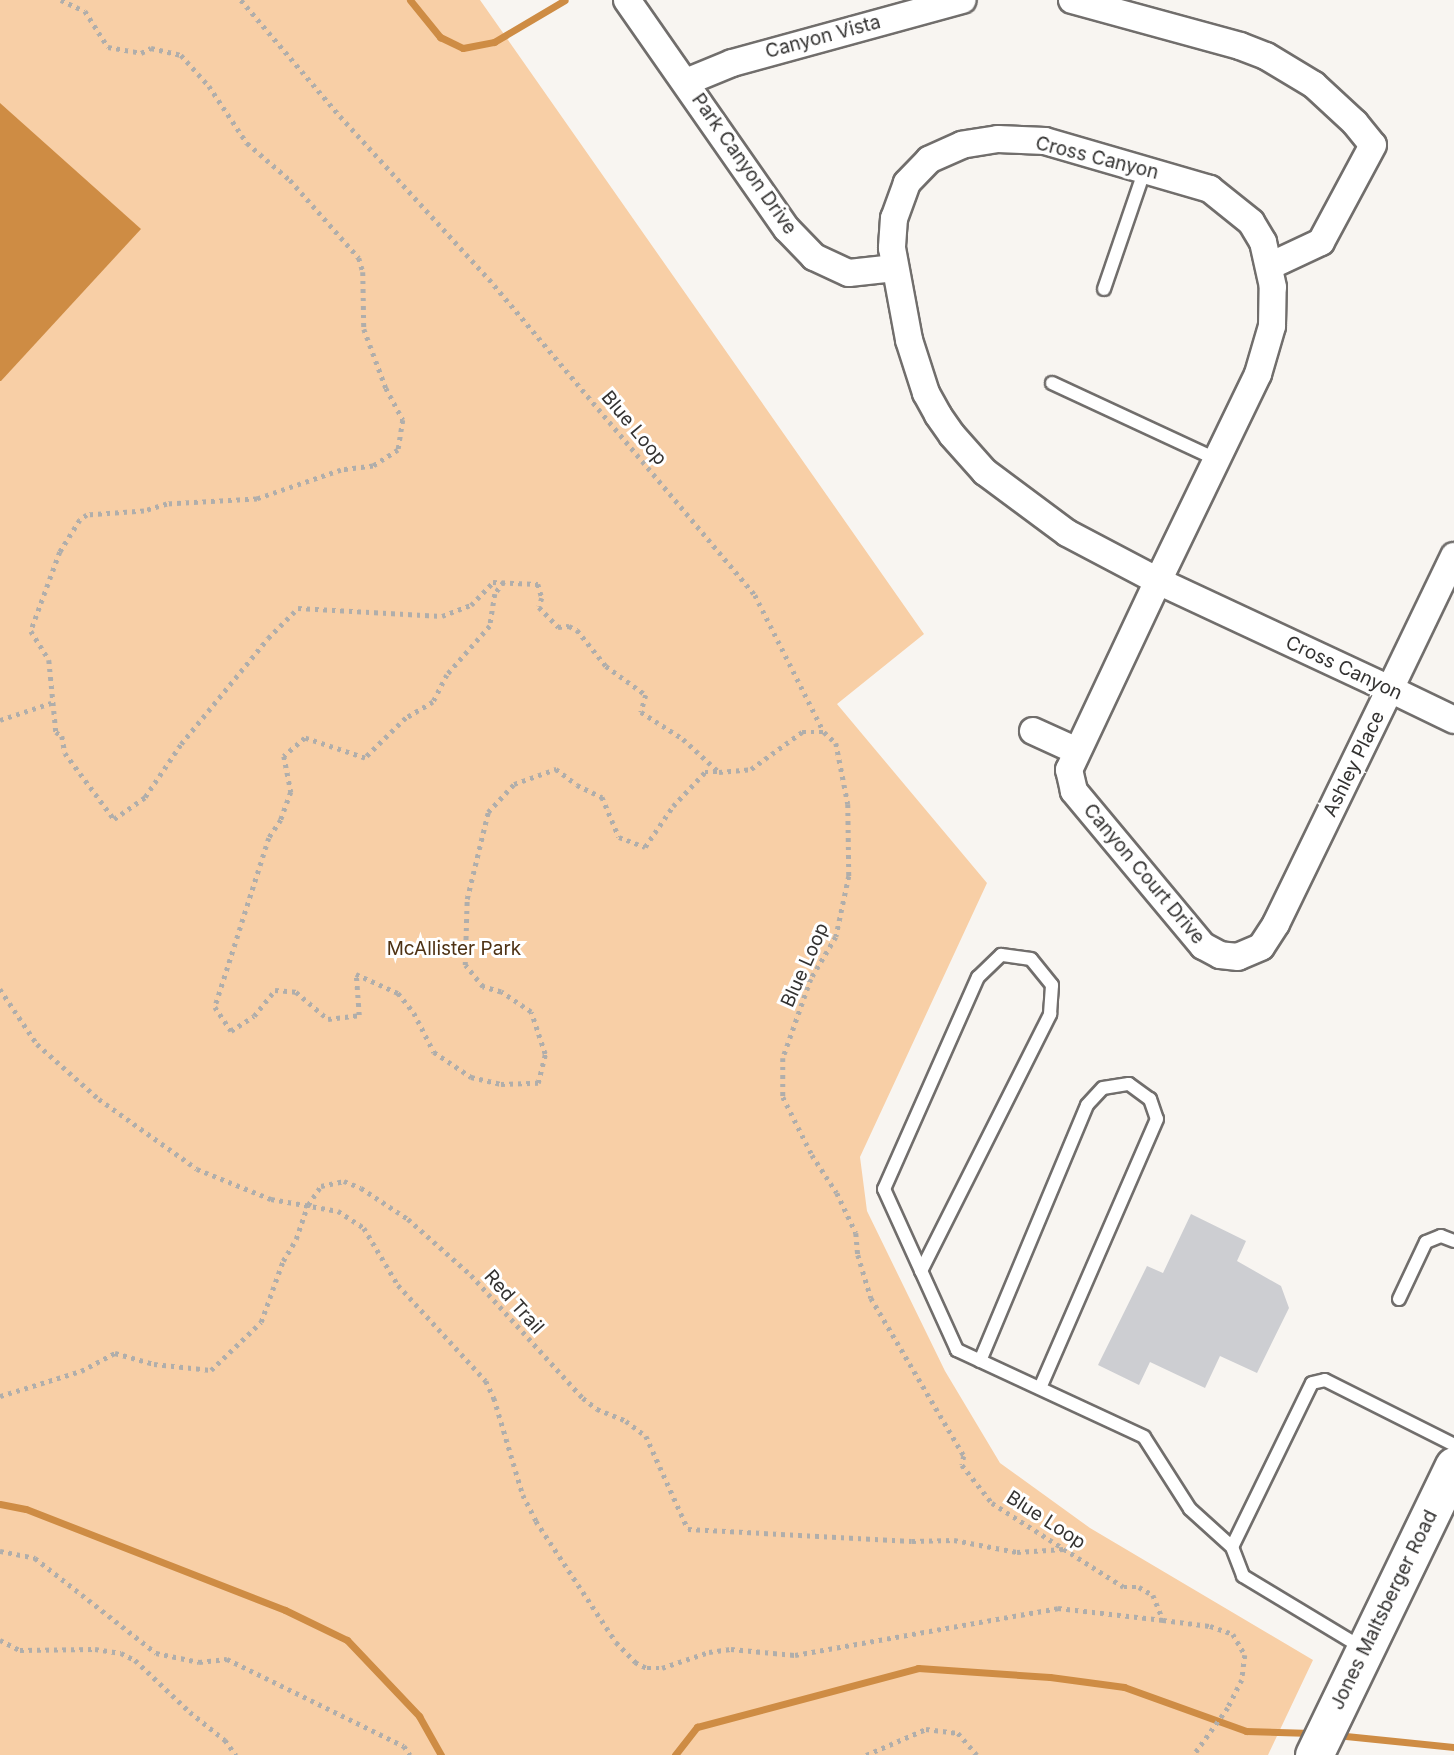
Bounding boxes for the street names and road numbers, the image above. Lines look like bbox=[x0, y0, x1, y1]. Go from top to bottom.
street label: Canyon Vista bbox=[763, 11, 883, 63]
street label: Park Canyon Drive bbox=[687, 89, 801, 239]
street label: Cross Canyon bbox=[1033, 132, 1161, 184]
street label: Blue Loop bbox=[596, 386, 672, 470]
street label: Cross Canyon bbox=[1282, 631, 1406, 705]
street label: Ashley Place bbox=[1319, 707, 1389, 821]
street label: Canyon Court Drive bbox=[1079, 799, 1209, 949]
street label: Blue Loop bbox=[776, 919, 834, 1011]
street label: Red Trail bbox=[479, 1265, 549, 1339]
street label: Blue Loop bbox=[1002, 1486, 1090, 1554]
street label: Jones Maltsberger Road bbox=[1326, 1506, 1442, 1714]

